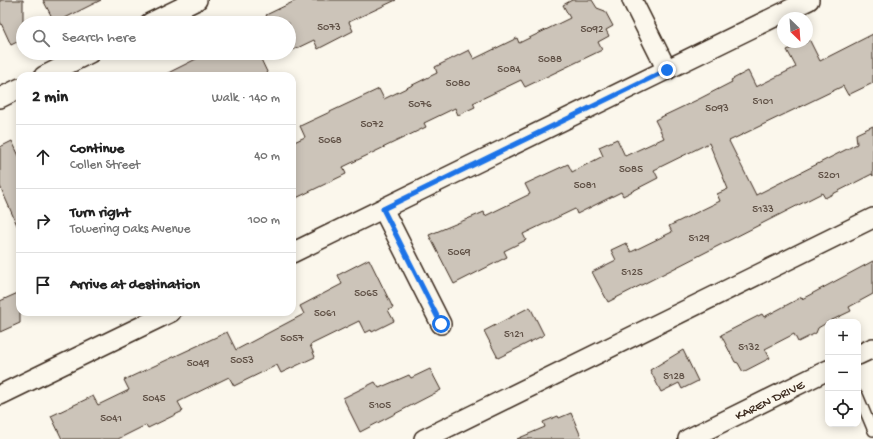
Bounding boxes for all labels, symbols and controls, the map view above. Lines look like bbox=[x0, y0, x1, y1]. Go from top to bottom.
north arrow bbox=[777, 12, 813, 48]
search box bbox=[16, 16, 296, 60]
house number: 5073 bbox=[317, 22, 341, 34]
house number: 5092 bbox=[581, 24, 604, 36]
icon: search bbox=[30, 27, 52, 49]
text: Search here bbox=[62, 29, 136, 47]
house number: 5088 bbox=[538, 54, 562, 66]
route end bbox=[658, 61, 676, 79]
house number: 5084 bbox=[497, 64, 521, 76]
house number: 5080 bbox=[446, 78, 470, 90]
text: 2 min bbox=[32, 88, 68, 108]
text: Walk · 140 m bbox=[212, 91, 280, 106]
house number: 5101 bbox=[753, 96, 773, 108]
house number: 5076 bbox=[408, 99, 432, 111]
house number: 5093 bbox=[705, 103, 729, 115]
house number: 5072 bbox=[360, 119, 384, 131]
house number: 5068 bbox=[318, 135, 342, 147]
text: Continue bbox=[70, 140, 124, 158]
icon: ahead bbox=[32, 146, 54, 168]
text: 40 m bbox=[254, 149, 280, 164]
text: Collen Street bbox=[70, 158, 140, 173]
house number: 5085 bbox=[619, 164, 643, 176]
house number: 5201 bbox=[818, 170, 840, 182]
house number: 5081 bbox=[574, 180, 596, 192]
text: Turn right bbox=[70, 204, 130, 222]
house number: 5133 bbox=[752, 204, 774, 216]
icon: right bbox=[32, 210, 54, 232]
text: 100 m bbox=[248, 213, 280, 228]
text: Towering Oaks Avenue bbox=[70, 222, 190, 237]
house number: 5129 bbox=[688, 233, 710, 245]
house number: 5069 bbox=[447, 247, 471, 259]
house number: 5125 bbox=[621, 267, 643, 279]
icon: arrive bbox=[32, 274, 54, 296]
text: Arrive at destination bbox=[70, 276, 200, 294]
house number: 5065 bbox=[354, 288, 378, 300]
house number: 5061 bbox=[314, 308, 336, 320]
route start bbox=[432, 315, 450, 333]
map controls bbox=[825, 319, 861, 427]
button: + bbox=[825, 319, 861, 355]
house number: 5121 bbox=[504, 329, 524, 341]
house number: 5057 bbox=[280, 333, 304, 345]
house number: 5132 bbox=[738, 342, 760, 354]
house number: 5053 bbox=[230, 355, 254, 367]
button: − bbox=[825, 355, 861, 391]
house number: 5049 bbox=[187, 358, 210, 370]
house number: 5128 bbox=[663, 371, 685, 383]
street label: KAREN DRIVE bbox=[733, 378, 808, 424]
button: locate bbox=[825, 391, 861, 427]
house number: 5045 bbox=[142, 393, 166, 405]
house number: 5105 bbox=[369, 400, 391, 412]
house number: 5041 bbox=[100, 413, 122, 425]

